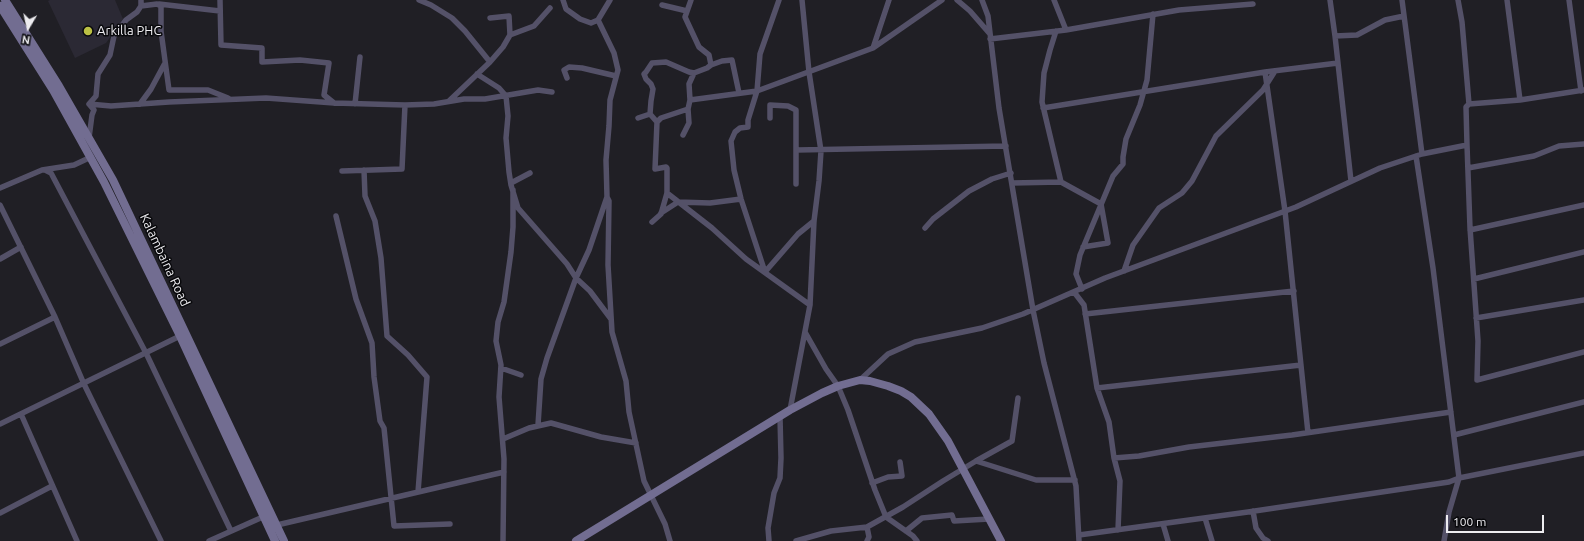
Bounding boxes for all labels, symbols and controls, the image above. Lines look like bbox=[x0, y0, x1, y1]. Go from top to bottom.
north arrow bbox=[8, 8, 48, 48]
place label: Arkilla PHC bbox=[97, 23, 161, 39]
marker: Arkilla PHC bbox=[82, 25, 94, 37]
text: N bbox=[21, 33, 31, 46]
street label: Kalambaina Road bbox=[137, 211, 193, 309]
scale bar bbox=[1448, 507, 1546, 533]
text: 100 m bbox=[1453, 515, 1486, 528]

